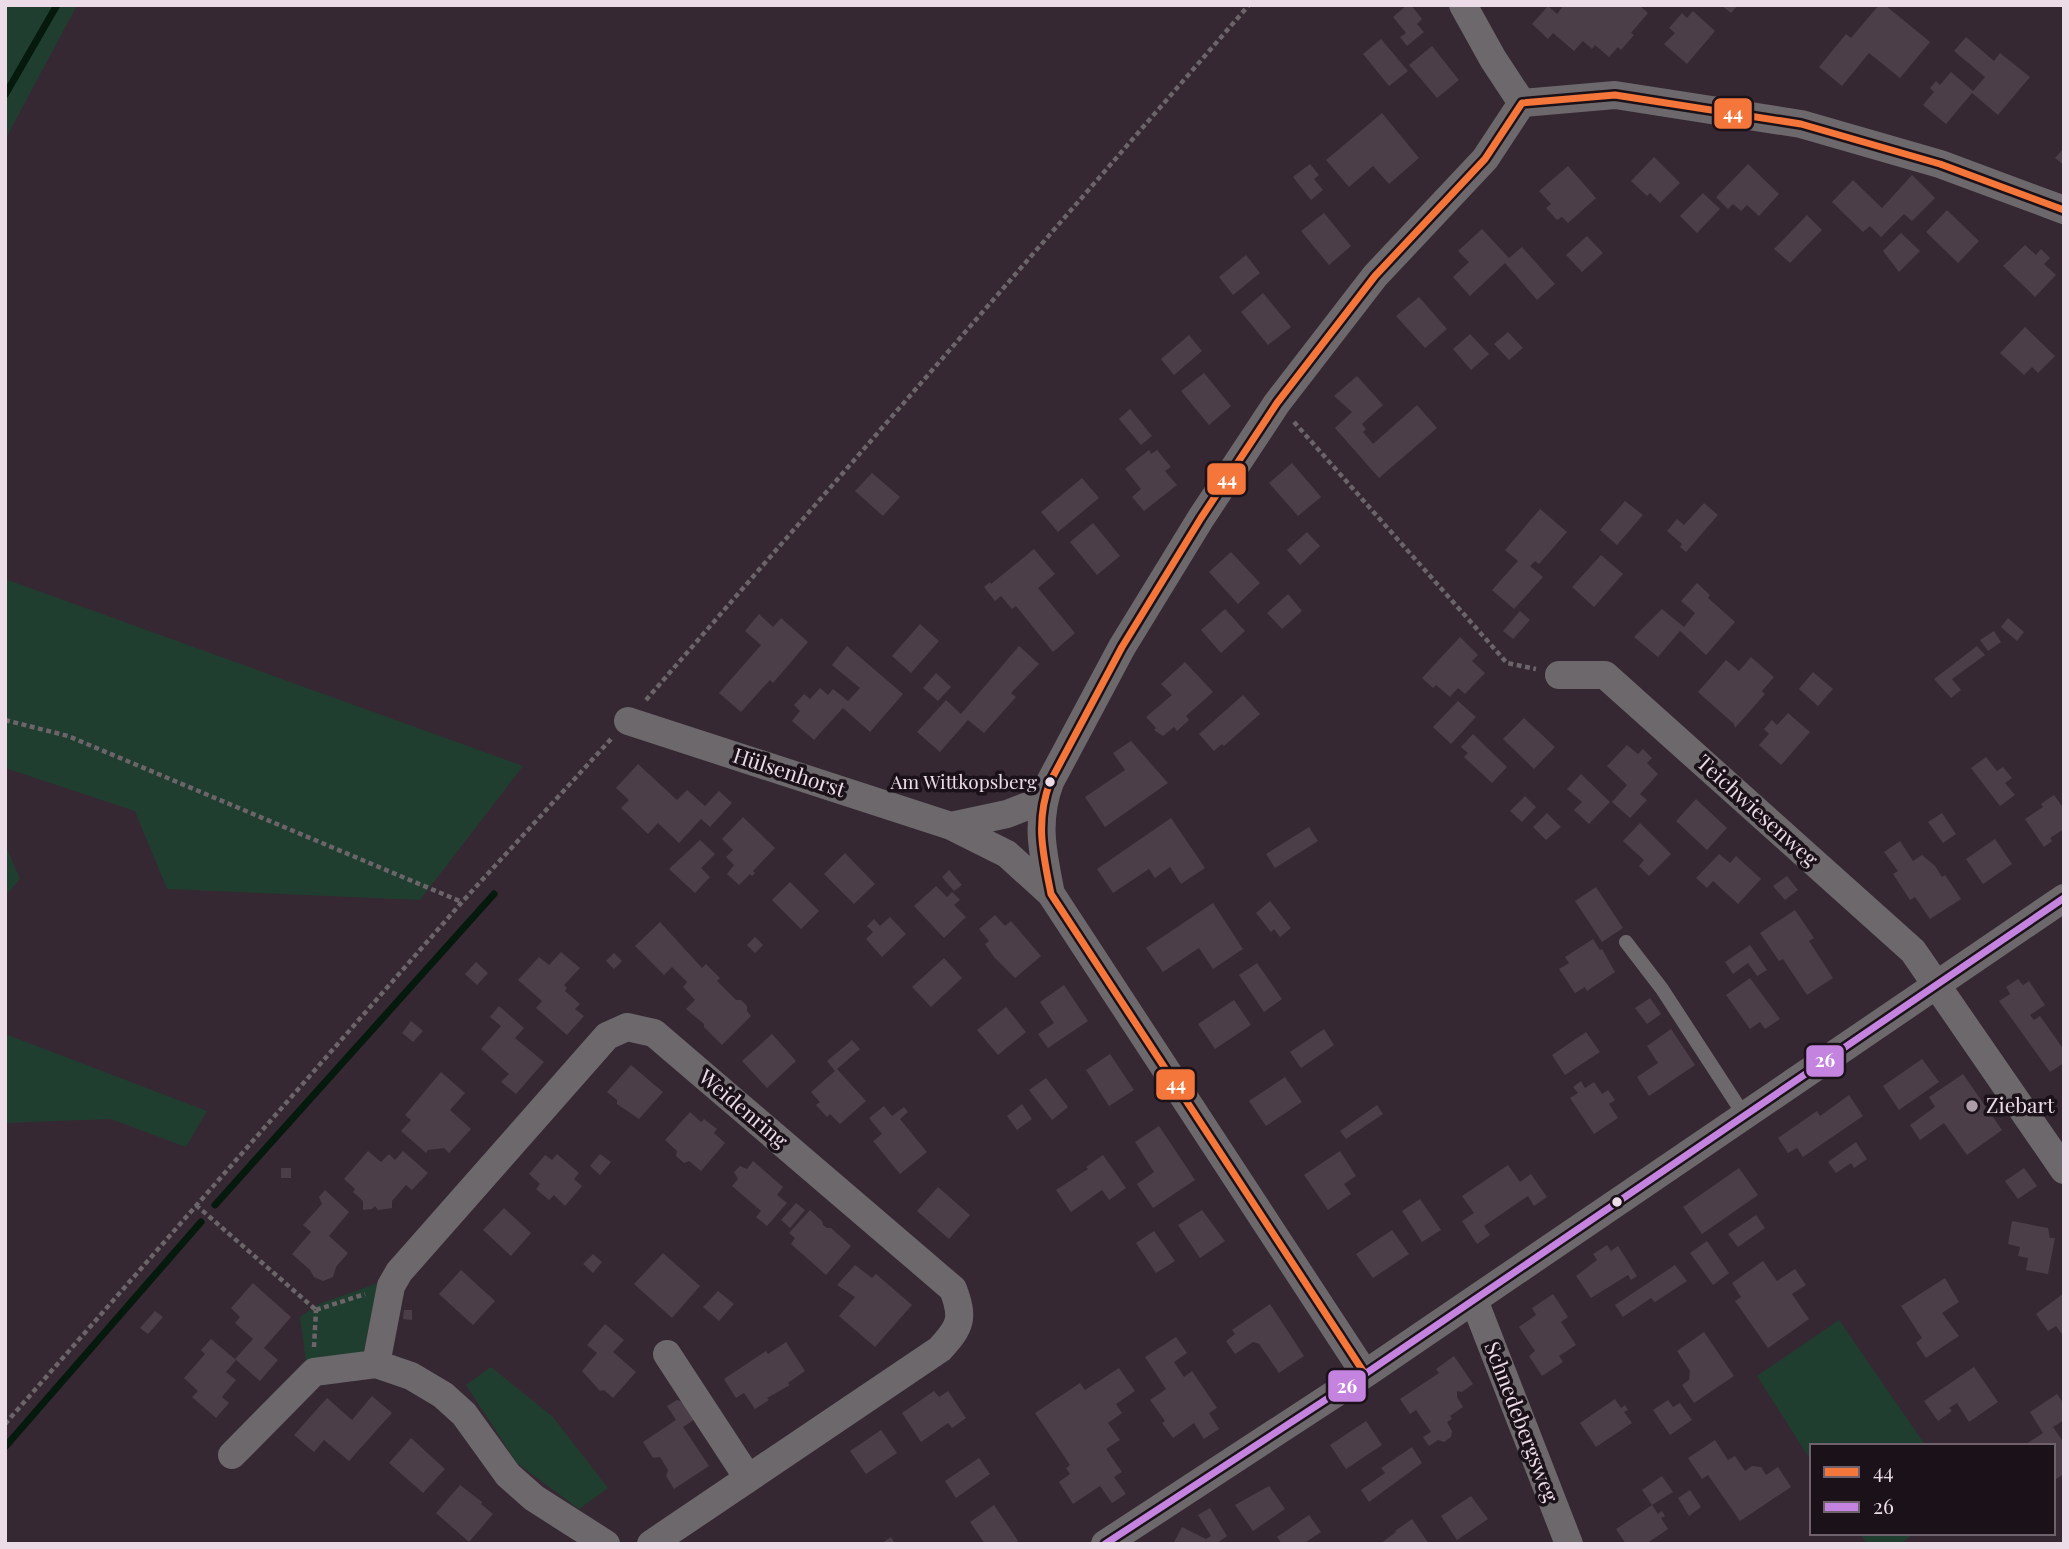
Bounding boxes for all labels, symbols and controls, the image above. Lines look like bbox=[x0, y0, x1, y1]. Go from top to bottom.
line badge: 44 bbox=[1713, 97, 1753, 130]
text: 44 bbox=[1723, 99, 1743, 125]
line badge: 44 bbox=[1206, 462, 1247, 496]
text: 44 bbox=[1217, 465, 1237, 491]
street label: Hülsenhorst bbox=[730, 740, 850, 803]
street label: Teichwiesenweg bbox=[1692, 747, 1825, 872]
place label: Am Wittkopsberg bbox=[889, 768, 1037, 794]
marker: Am Wittkopsberg bbox=[1043, 775, 1057, 789]
line badge: 26 bbox=[1805, 1044, 1845, 1078]
text: 26 bbox=[1815, 1046, 1836, 1072]
street label: Weidenring bbox=[693, 1061, 795, 1153]
line badge: 44 bbox=[1155, 1068, 1196, 1101]
text: 44 bbox=[1166, 1070, 1186, 1096]
place label: Ziebart bbox=[1986, 1090, 2055, 1118]
marker: Ziebart bbox=[1964, 1098, 1980, 1114]
unlabelled marker bbox=[1610, 1195, 1624, 1209]
street label: Schnedebergsweg bbox=[1479, 1337, 1566, 1506]
line badge: 26 bbox=[1327, 1369, 1367, 1403]
text: 26 bbox=[1337, 1372, 1358, 1398]
legend bbox=[1810, 1444, 2055, 1535]
text: 44 bbox=[1873, 1456, 1894, 1484]
text: 26 bbox=[1873, 1491, 1894, 1519]

